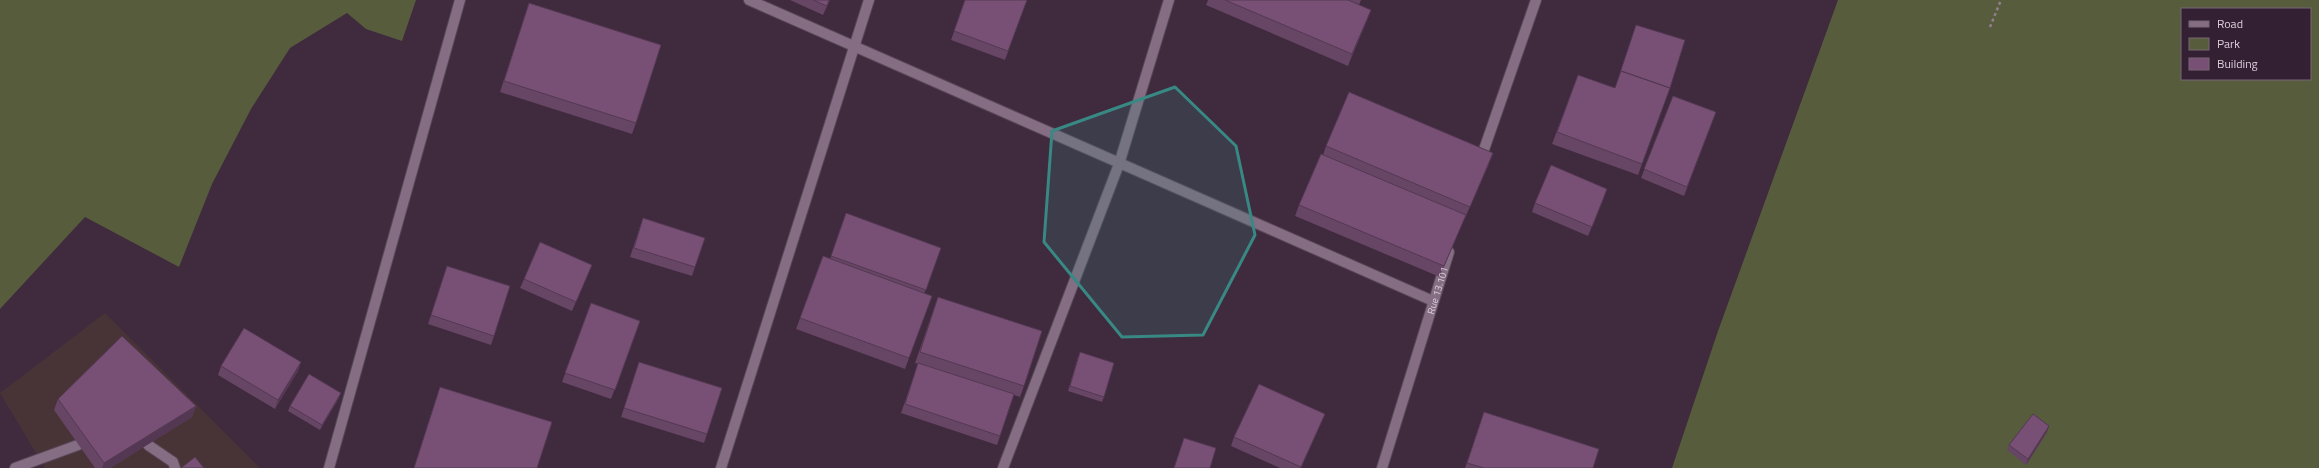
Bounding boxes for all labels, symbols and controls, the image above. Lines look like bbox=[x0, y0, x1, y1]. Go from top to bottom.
legend bbox=[2181, 8, 2311, 80]
text: Road bbox=[2217, 14, 2243, 33]
text: Park bbox=[2217, 34, 2240, 53]
text: Building bbox=[2217, 54, 2258, 73]
street label: Rue 13.101 bbox=[1423, 265, 1452, 316]

